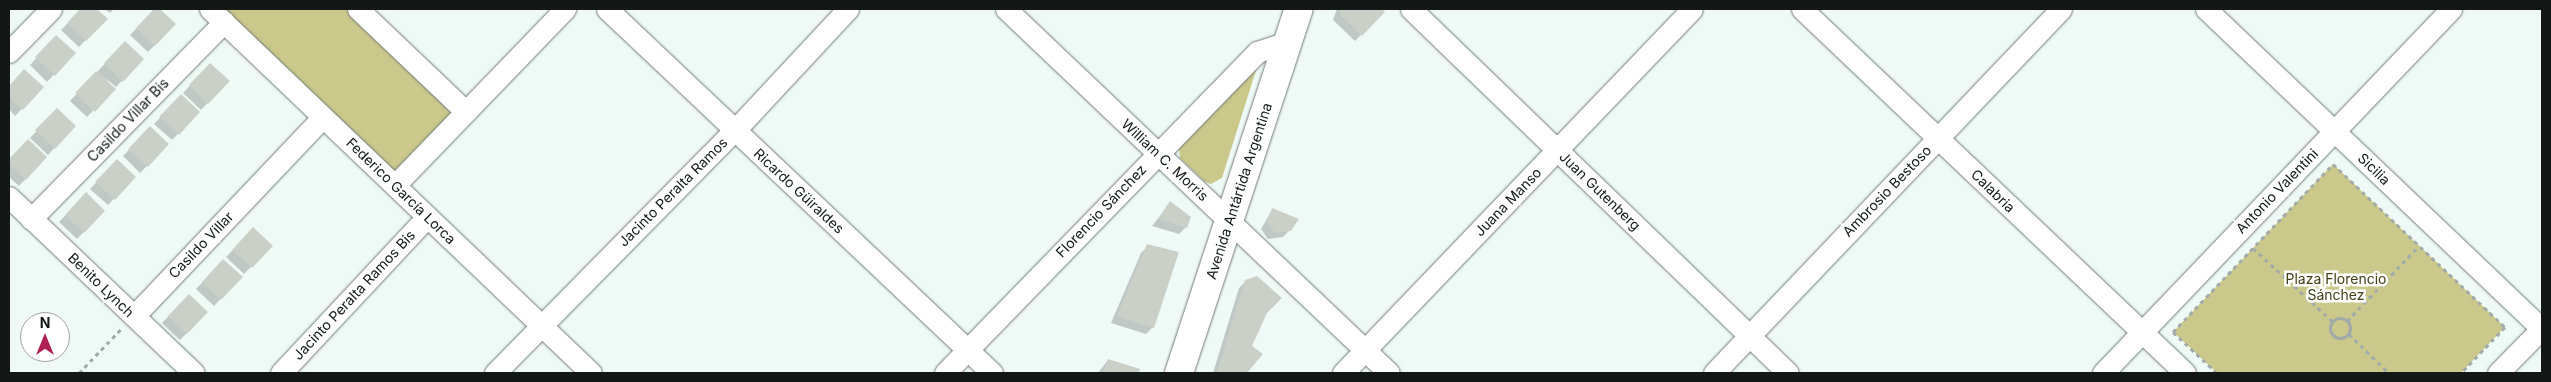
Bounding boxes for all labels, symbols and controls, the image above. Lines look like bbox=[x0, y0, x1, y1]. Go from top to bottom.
street label: Casildo Villar Bis bbox=[84, 75, 172, 165]
street label: Avenida Antártida Argentina bbox=[1202, 101, 1276, 281]
street label: William C. Morris bbox=[1118, 116, 1212, 204]
street label: Federico García Lorca bbox=[343, 134, 459, 248]
street label: Jacinto Peralta Ramos bbox=[615, 134, 731, 250]
street label: Ambrosio Bestoso bbox=[1839, 142, 1935, 240]
street label: Ricardo Güiraldes bbox=[750, 145, 848, 237]
street label: Antonio Valentini bbox=[2232, 145, 2322, 237]
street label: Juan Gutenberg bbox=[1556, 148, 1644, 234]
street label: Sicilia bbox=[2354, 150, 2394, 188]
street label: Florencio Sánchez bbox=[1052, 161, 1150, 261]
street label: Juana Manso bbox=[1471, 164, 1545, 240]
street label: Calabria bbox=[1968, 166, 2018, 216]
street label: Casildo Villar bbox=[165, 208, 237, 282]
street label: Jacinto Peralta Ramos Bis bbox=[289, 227, 419, 363]
street label: Benito Lynch bbox=[65, 249, 137, 321]
park label: Plaza Florencio Sánchez bbox=[2285, 271, 2387, 304]
north arrow bbox=[20, 312, 70, 362]
text: N bbox=[40, 314, 50, 331]

